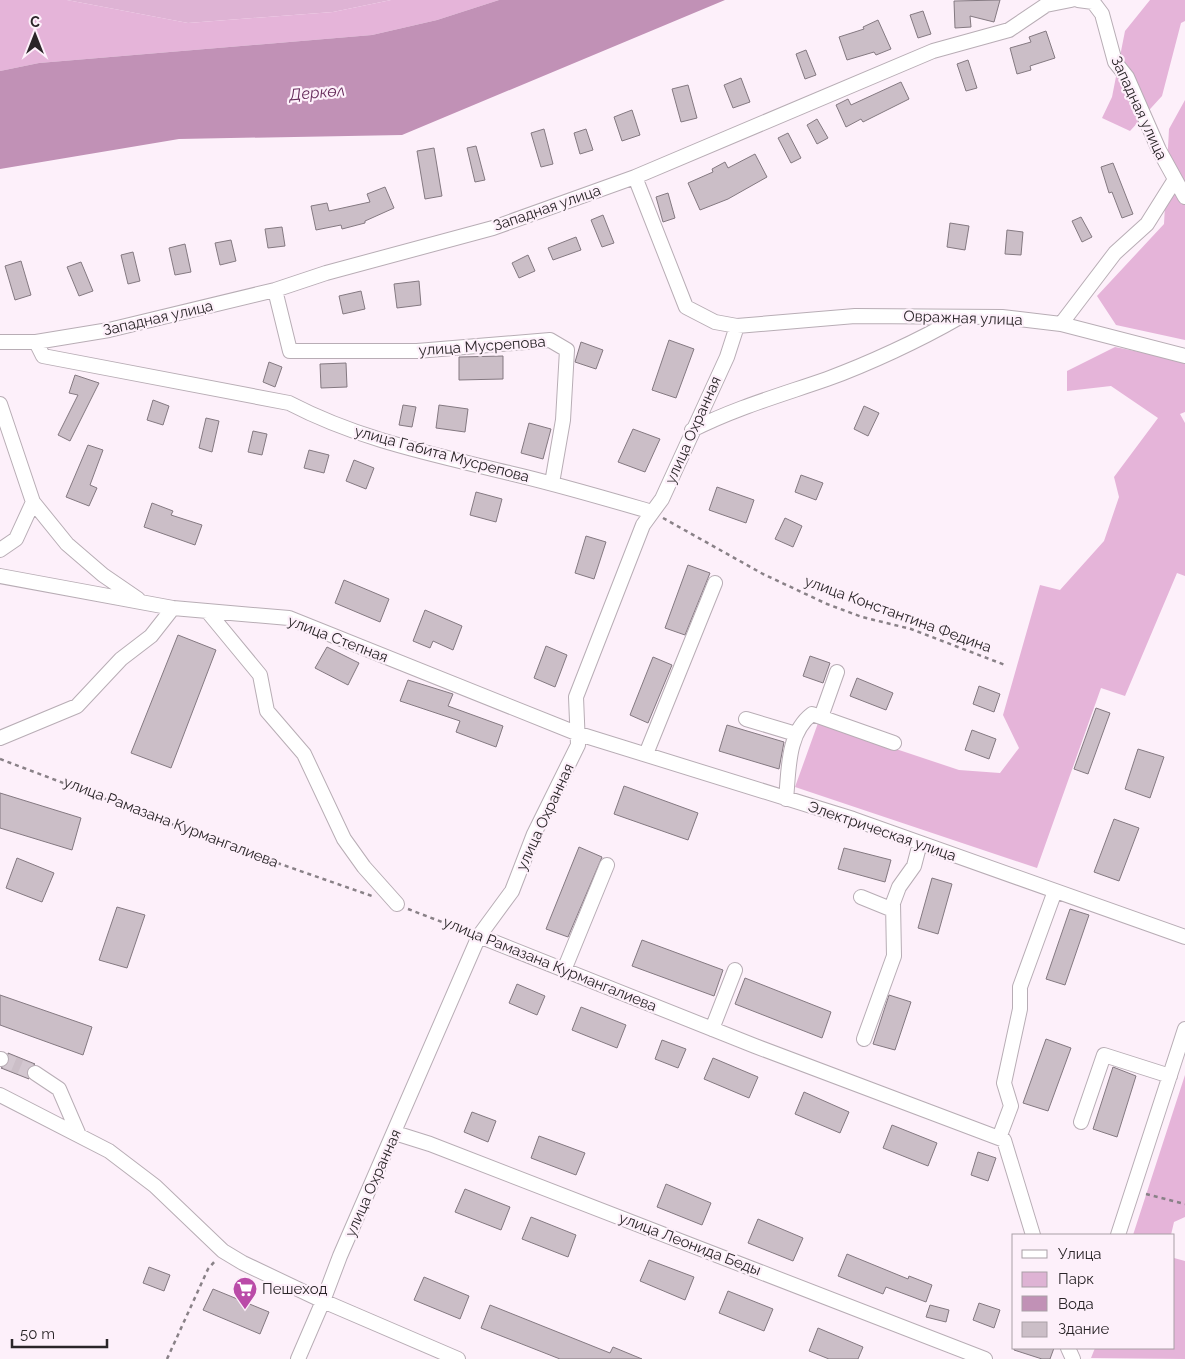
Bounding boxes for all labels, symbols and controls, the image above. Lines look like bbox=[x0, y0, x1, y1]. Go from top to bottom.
north arrow bbox=[10, 10, 60, 60]
text: С bbox=[30, 14, 40, 30]
street label: Западная улица bbox=[1107, 53, 1171, 163]
water label: Деркөл bbox=[287, 81, 346, 105]
street label: Западная улица bbox=[491, 181, 603, 235]
street label: Западная улица bbox=[101, 297, 215, 339]
street label: Овражная улица bbox=[903, 307, 1023, 329]
street label: улица Мусрепова bbox=[418, 333, 546, 359]
street label: улица Охранная bbox=[661, 373, 725, 487]
street label: улица Габита Мусрепова bbox=[353, 422, 531, 486]
street label: улица Константина Федина bbox=[802, 572, 994, 656]
street label: улица Степная bbox=[285, 612, 391, 666]
street label: улица Охранная bbox=[512, 761, 578, 873]
street label: улица Рамазана Курмангалиева bbox=[61, 773, 281, 871]
street label: Электрическая улица bbox=[806, 797, 958, 865]
street label: улица Рамазана Курмангалиева bbox=[441, 913, 659, 1015]
street label: улица Охранная bbox=[341, 1126, 405, 1240]
street label: улица Леонида Беды bbox=[616, 1209, 764, 1279]
legend bbox=[1012, 1234, 1175, 1349]
text: Улица bbox=[1058, 1245, 1102, 1263]
text: Парк bbox=[1058, 1270, 1094, 1288]
supermarket icon: Пешеход bbox=[232, 1276, 258, 1310]
place label: Пешеход bbox=[262, 1280, 328, 1298]
text: Вода bbox=[1058, 1295, 1094, 1313]
scale bar bbox=[12, 1316, 108, 1348]
text: Здание bbox=[1058, 1320, 1110, 1338]
text: 50 m bbox=[20, 1325, 55, 1343]

